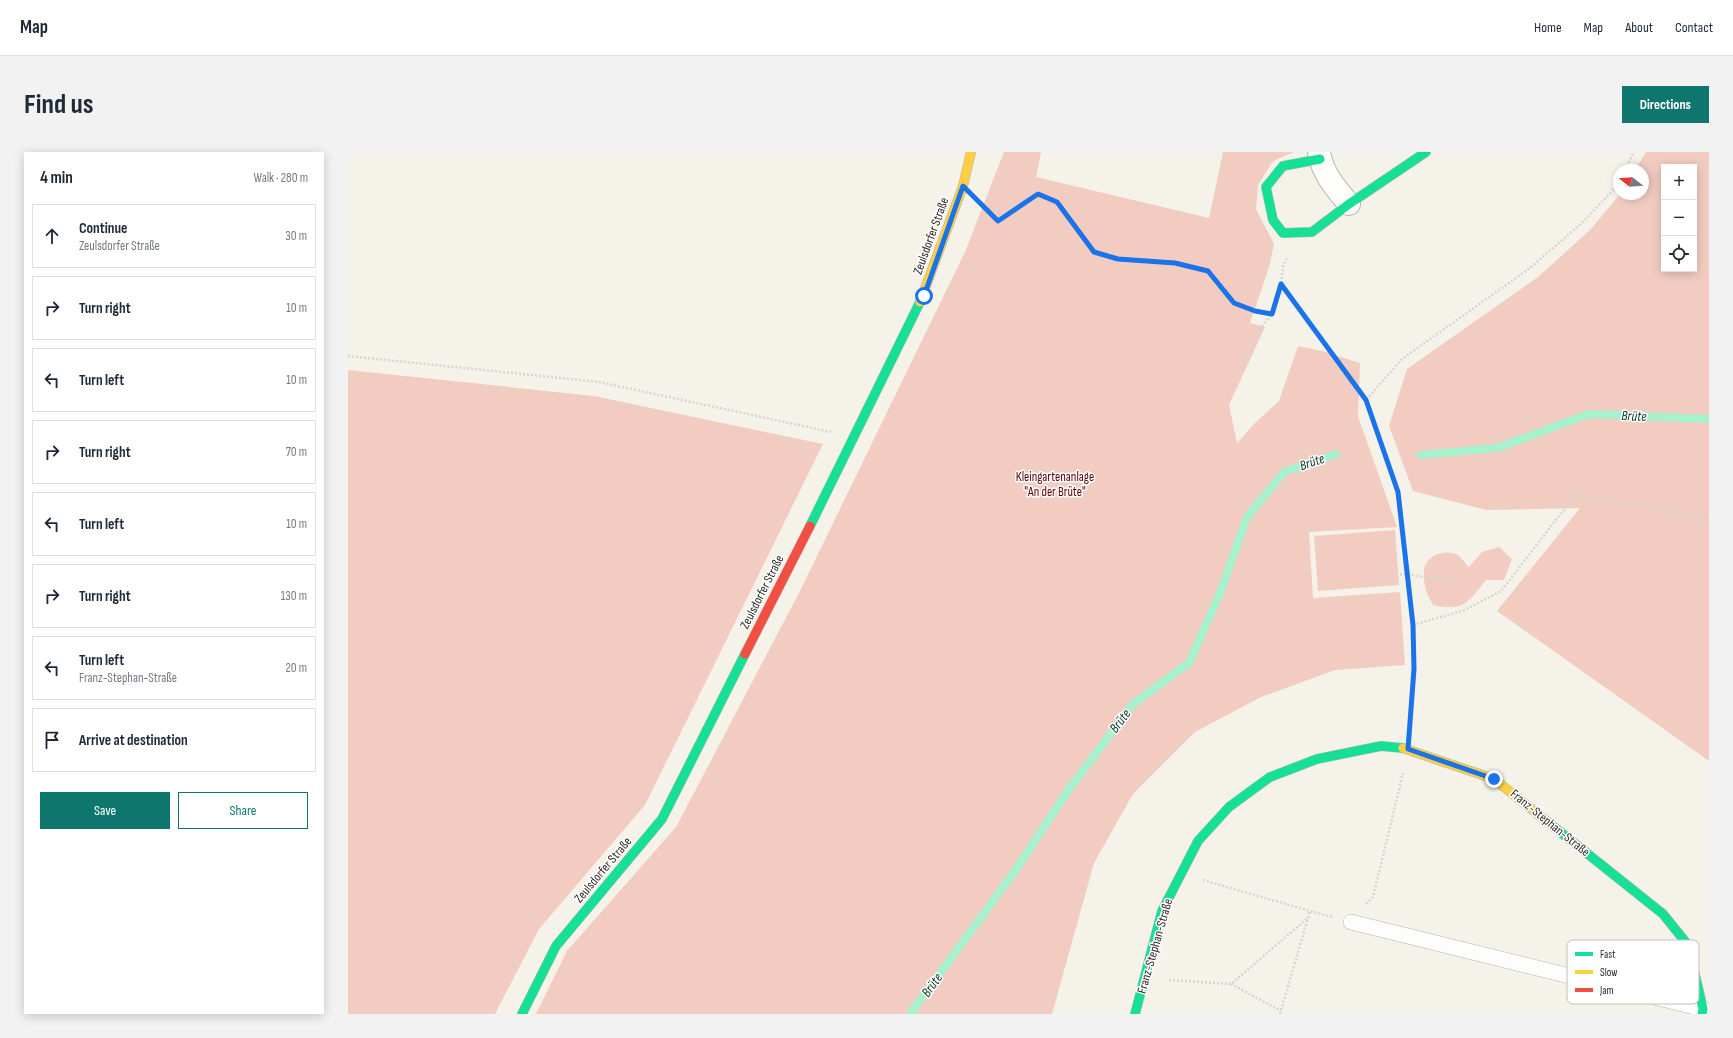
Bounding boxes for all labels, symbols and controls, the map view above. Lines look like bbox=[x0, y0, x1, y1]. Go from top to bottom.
text: Map bbox=[20, 16, 48, 39]
text: Home bbox=[1534, 19, 1562, 36]
text: Map bbox=[1584, 19, 1603, 36]
text: About bbox=[1625, 19, 1653, 36]
text: Contact bbox=[1675, 19, 1713, 36]
button: Directions bbox=[1622, 86, 1709, 123]
text: Find us bbox=[24, 88, 93, 121]
north arrow bbox=[1613, 164, 1649, 200]
map controls bbox=[1661, 164, 1697, 272]
button: + bbox=[1661, 164, 1697, 200]
text: 4 min bbox=[40, 168, 73, 188]
text: Walk · 280 m bbox=[254, 170, 308, 186]
street label: Zeulsdorfer Straße bbox=[910, 195, 952, 277]
button: − bbox=[1661, 200, 1697, 236]
text: Continue bbox=[79, 219, 128, 238]
icon: ahead bbox=[41, 225, 63, 247]
text: 30 m bbox=[285, 228, 307, 244]
button: locate bbox=[1661, 236, 1697, 272]
text: Zeulsdorfer Straße bbox=[79, 238, 160, 254]
route start bbox=[915, 287, 933, 305]
icon: right bbox=[41, 297, 63, 319]
text: Turn right bbox=[79, 299, 131, 318]
text: 10 m bbox=[286, 300, 307, 316]
icon: left bbox=[41, 369, 63, 391]
text: Turn left bbox=[79, 371, 124, 390]
text: 10 m bbox=[286, 372, 307, 388]
water label: Brüte bbox=[1621, 407, 1647, 425]
icon: right bbox=[41, 441, 63, 463]
text: Turn right bbox=[79, 443, 131, 462]
text: 70 m bbox=[286, 444, 307, 460]
water label: Brüte bbox=[1297, 450, 1327, 474]
park label: Kleingartenanlage "An der Brüte" bbox=[1016, 469, 1094, 500]
icon: left bbox=[41, 513, 63, 535]
text: Turn left bbox=[79, 515, 124, 534]
text: 10 m bbox=[286, 516, 307, 532]
street label: Zeulsdorfer Straße bbox=[737, 552, 787, 632]
icon: right bbox=[41, 585, 63, 607]
text: Turn right bbox=[79, 587, 131, 606]
text: 130 m bbox=[281, 588, 307, 604]
text: Turn left bbox=[79, 651, 124, 670]
icon: left bbox=[41, 657, 63, 679]
text: 20 m bbox=[285, 660, 307, 676]
text: Franz-Stephan-Straße bbox=[79, 670, 177, 686]
water label: Brüte bbox=[1106, 705, 1135, 736]
icon: arrive bbox=[41, 729, 63, 751]
text: Arrive at destination bbox=[79, 731, 188, 750]
route end bbox=[1485, 770, 1503, 788]
street label: Franz-Stephan-Straße bbox=[1507, 786, 1593, 860]
button: Save bbox=[40, 792, 170, 829]
button: Share bbox=[178, 792, 308, 829]
street label: Zeulsdorfer Straße bbox=[571, 834, 635, 906]
street label: Franz-Stephan-Straße bbox=[1134, 897, 1176, 995]
legend bbox=[1567, 940, 1699, 1004]
text: Fast bbox=[1600, 948, 1616, 961]
text: Slow bbox=[1600, 966, 1617, 979]
water label: Brüte bbox=[918, 969, 947, 1000]
text: Jam bbox=[1599, 984, 1614, 997]

